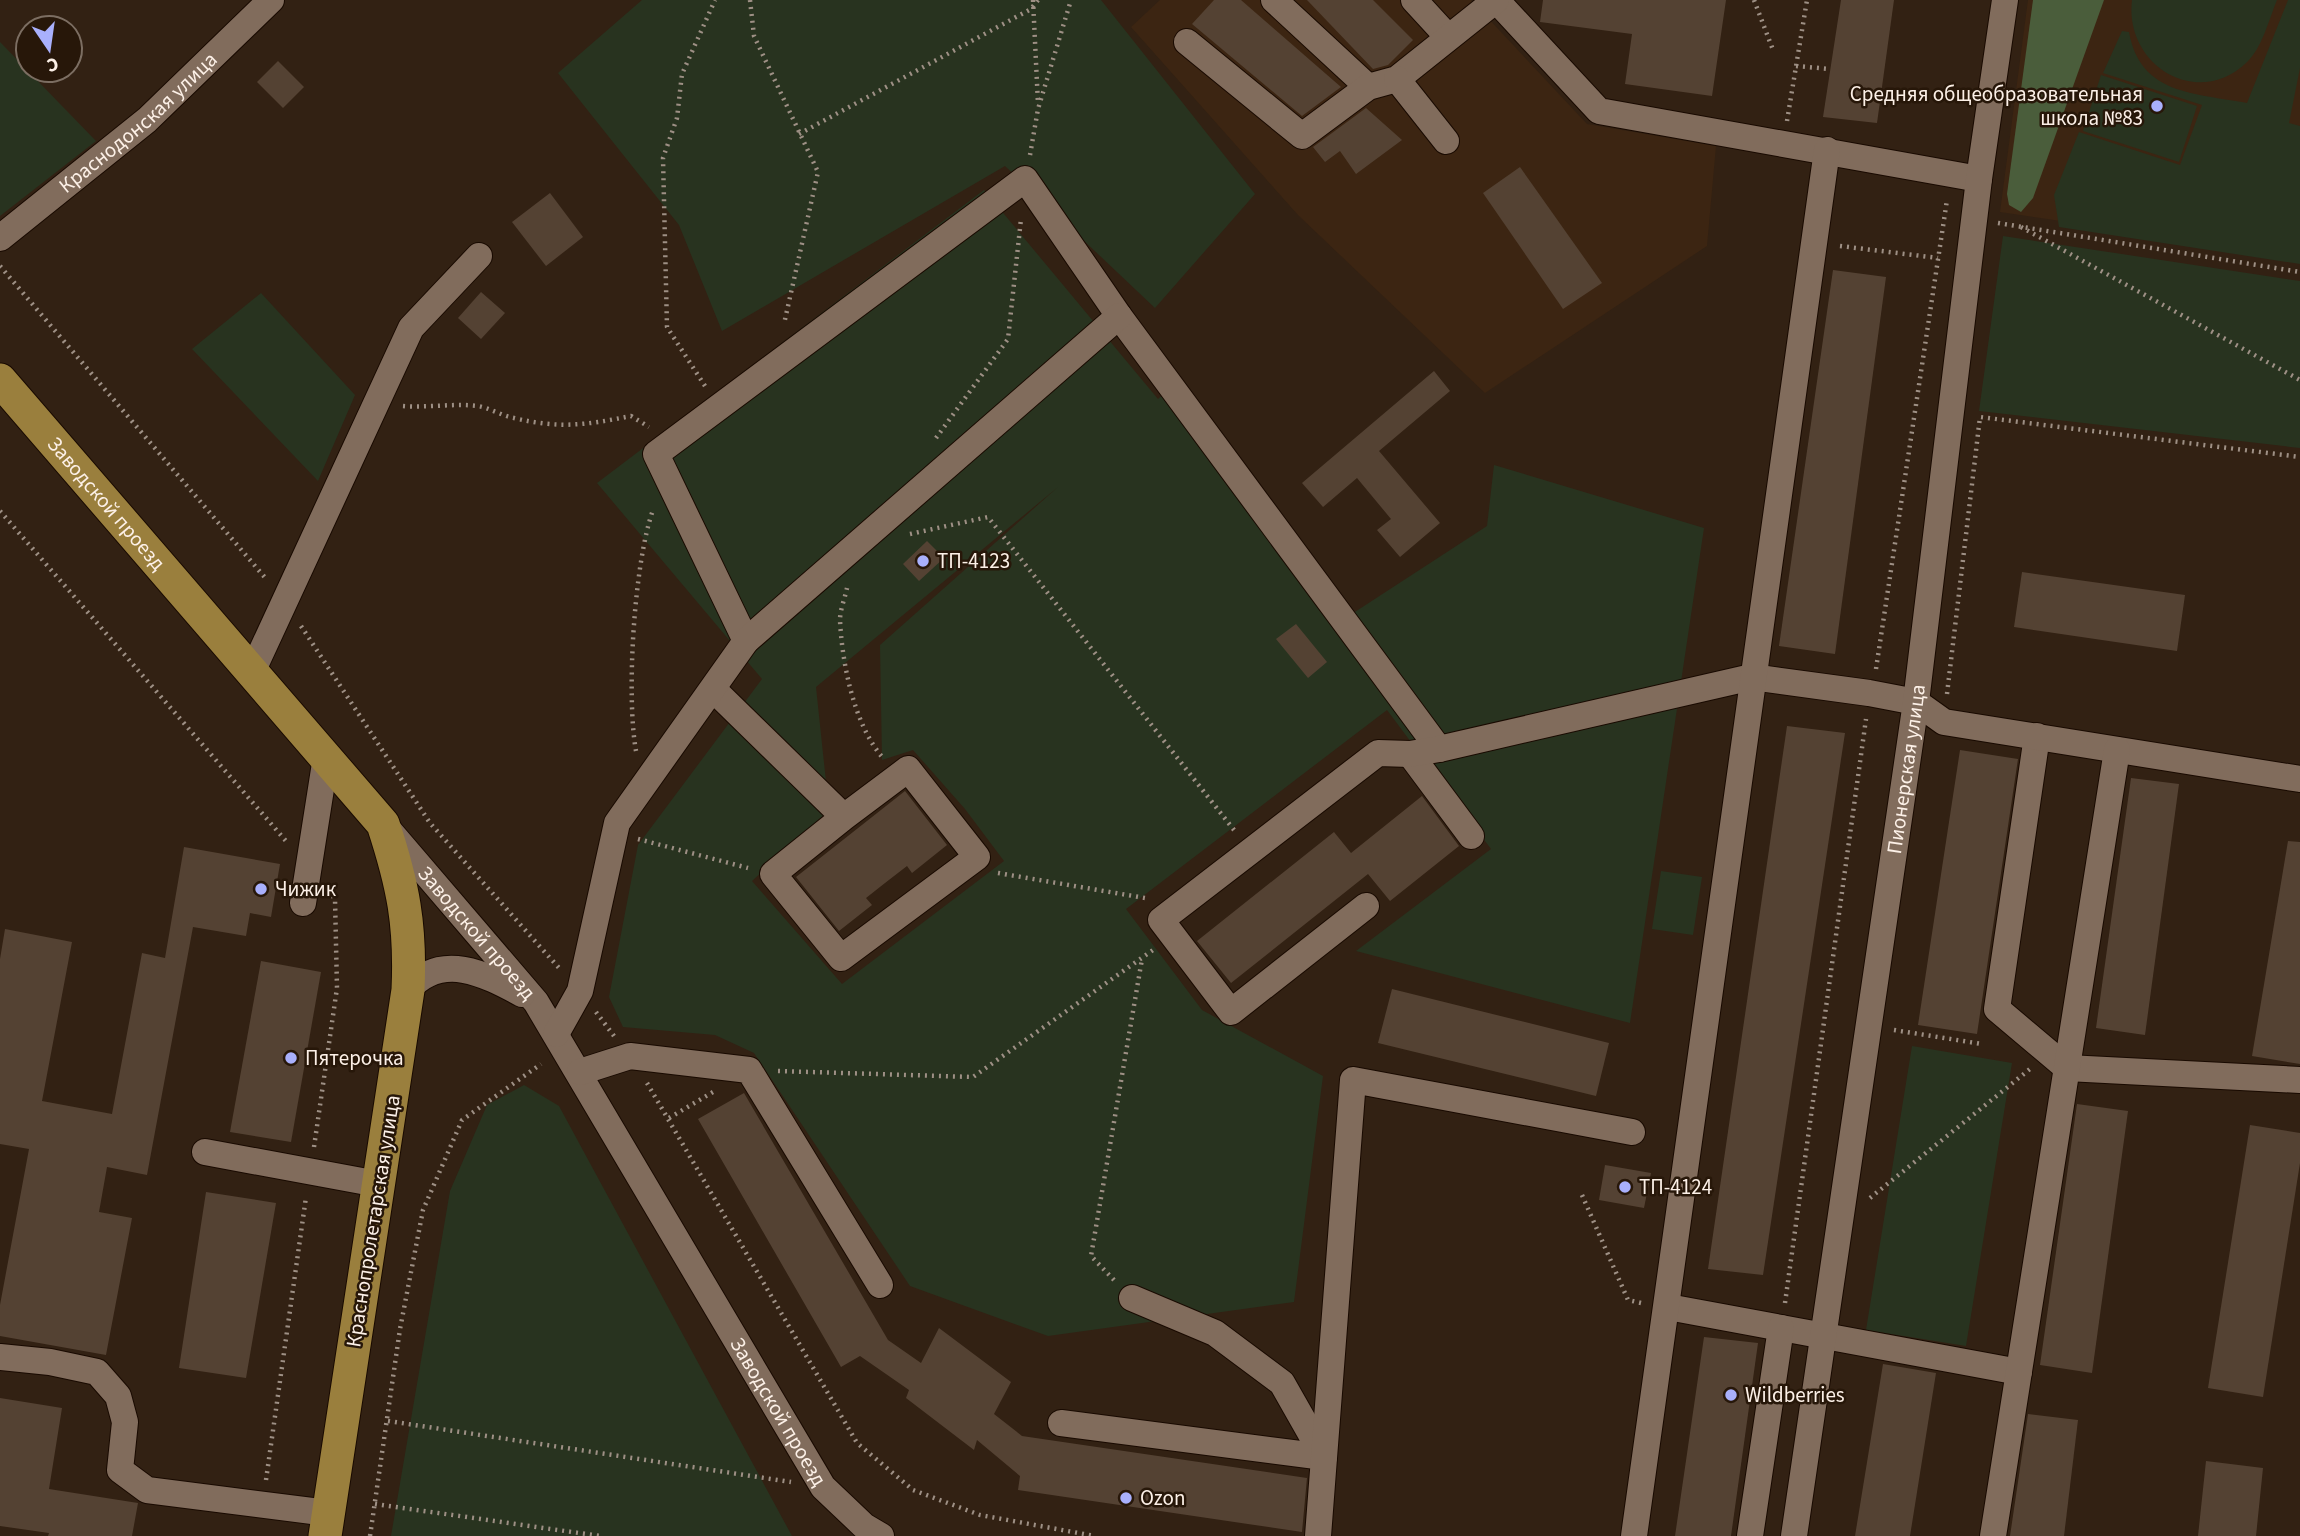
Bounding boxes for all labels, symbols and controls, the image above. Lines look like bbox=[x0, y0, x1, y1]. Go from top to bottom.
north arrow bbox=[14, 14, 84, 84]
street label: Краснодонская улица bbox=[52, 45, 224, 200]
text: С bbox=[44, 50, 61, 79]
place label: Средняя общеобразовательная школа №83 bbox=[1850, 79, 2143, 133]
marker: Средняя общеобразовательная школа №83 bbox=[2149, 98, 2165, 114]
street label: Заводской проезд bbox=[40, 430, 173, 577]
place label: ТП-4123 bbox=[937, 546, 1010, 576]
marker: ТП-4123 bbox=[915, 553, 931, 569]
street label: Пионерская улица bbox=[1879, 683, 1933, 856]
street label: Заводской проезд bbox=[411, 859, 543, 1007]
place label: Чижик bbox=[275, 874, 337, 904]
marker: Чижик bbox=[253, 881, 269, 897]
place label: Пятерочка bbox=[305, 1043, 404, 1073]
marker: Пятерочка bbox=[283, 1050, 299, 1066]
street label: Краснопролетарская улица bbox=[338, 1093, 408, 1349]
place label: ТП-4124 bbox=[1639, 1172, 1712, 1202]
marker: ТП-4124 bbox=[1617, 1179, 1633, 1195]
street label: Заводской проезд bbox=[723, 1331, 834, 1492]
place label: Wildberries bbox=[1745, 1380, 1845, 1410]
marker: Wildberries bbox=[1723, 1387, 1739, 1403]
place label: Ozon bbox=[1140, 1483, 1185, 1513]
marker: Ozon bbox=[1118, 1490, 1134, 1506]

